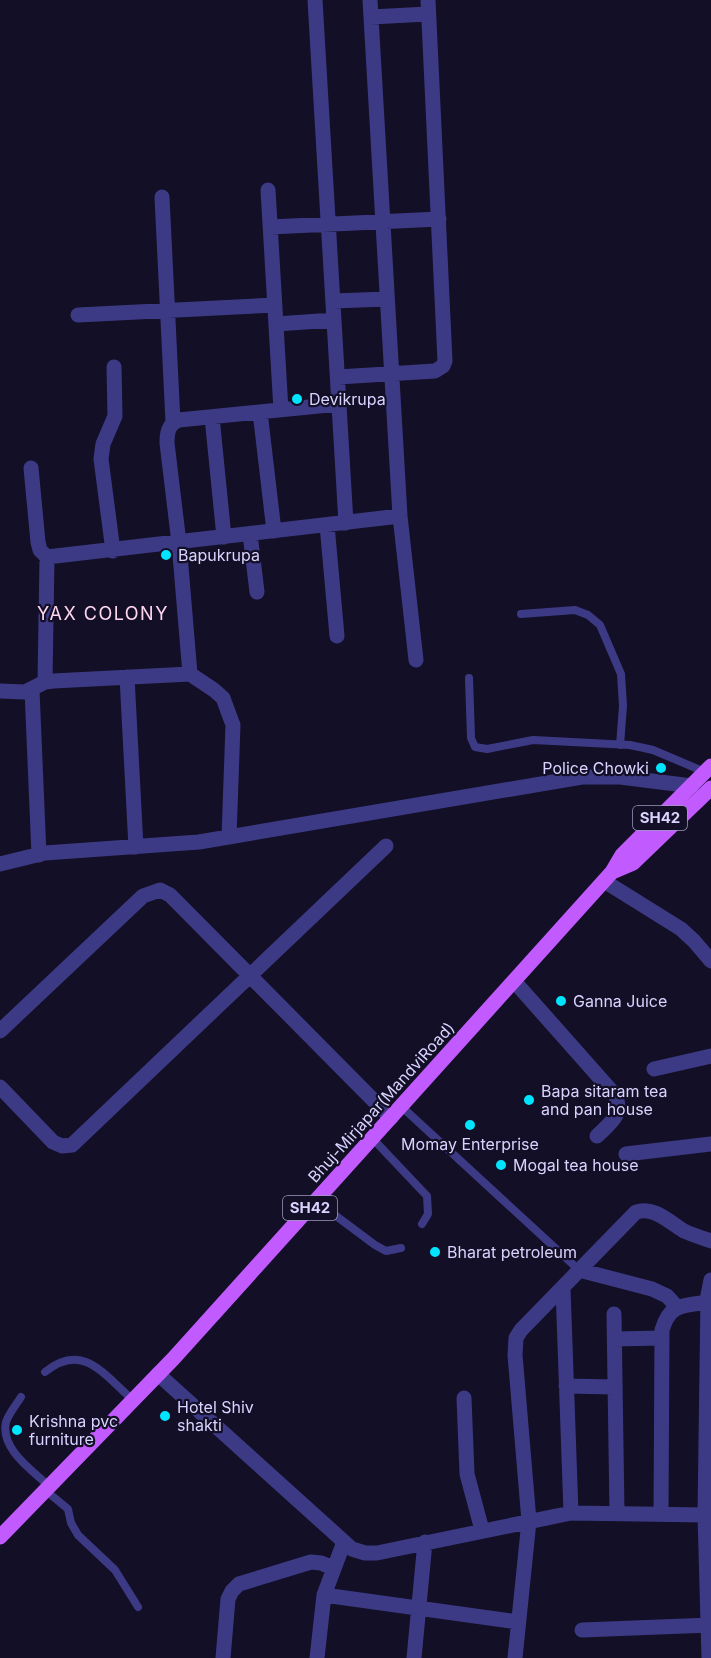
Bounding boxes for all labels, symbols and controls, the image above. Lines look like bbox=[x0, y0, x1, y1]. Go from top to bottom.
place label: Devikrupa bbox=[309, 389, 386, 409]
marker: Devikrupa bbox=[290, 392, 304, 406]
place label: Bapukrupa bbox=[178, 545, 260, 565]
marker: Bapukrupa bbox=[159, 548, 173, 562]
district label: YAX COLONY bbox=[37, 603, 169, 624]
place label: Police Chowki bbox=[542, 758, 649, 778]
marker: Police Chowki bbox=[654, 761, 668, 775]
road number: SH42 bbox=[633, 806, 687, 830]
place label: Ganna Juice bbox=[573, 991, 667, 1011]
marker: Ganna Juice bbox=[554, 994, 568, 1008]
street label: Bhuj-Mirjapar(MandviRoad) bbox=[304, 1018, 458, 1186]
place label: Bapa sitaram tea and pan house bbox=[541, 1081, 668, 1119]
marker: Bapa sitaram tea and pan house bbox=[522, 1093, 536, 1107]
marker: Momay Enterprise bbox=[463, 1118, 477, 1132]
place label: Momay Enterprise bbox=[401, 1134, 539, 1154]
place label: Mogal tea house bbox=[513, 1155, 639, 1175]
marker: Mogal tea house bbox=[494, 1158, 508, 1172]
road number: SH42 bbox=[283, 1196, 337, 1220]
place label: Bharat petroleum bbox=[447, 1242, 577, 1262]
marker: Bharat petroleum bbox=[428, 1245, 442, 1259]
place label: Hotel Shiv shakti bbox=[177, 1397, 254, 1435]
marker: Hotel Shiv shakti bbox=[158, 1409, 172, 1423]
place label: Krishna pvc furniture bbox=[29, 1411, 118, 1449]
marker: Krishna pvc furniture bbox=[10, 1423, 24, 1437]

